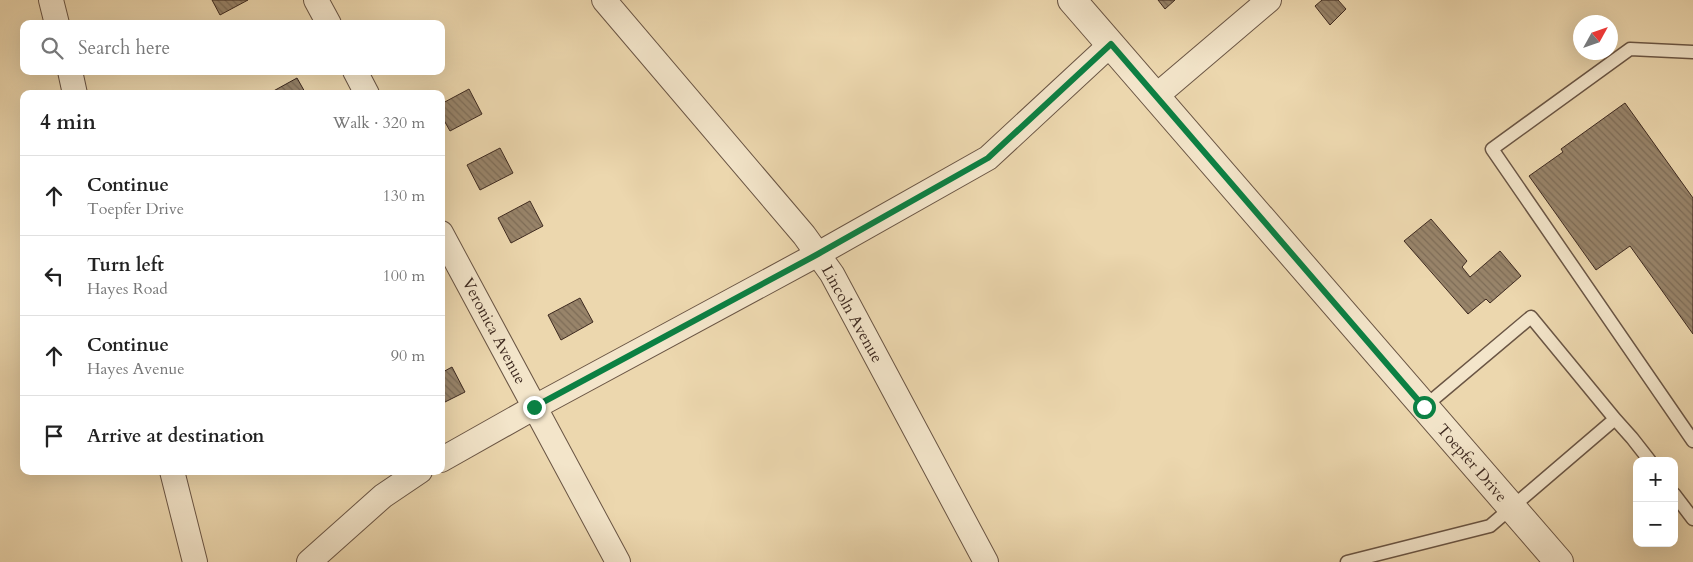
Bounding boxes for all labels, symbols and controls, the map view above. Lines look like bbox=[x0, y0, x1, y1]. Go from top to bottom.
north arrow bbox=[1573, 15, 1618, 60]
search box bbox=[20, 20, 445, 75]
icon: search bbox=[38, 34, 66, 62]
text: Search here bbox=[78, 35, 170, 61]
text: 4 min bbox=[40, 108, 96, 137]
text: Walk · 320 m bbox=[333, 112, 425, 134]
text: Continue bbox=[87, 172, 169, 198]
icon: ahead bbox=[40, 182, 68, 210]
text: 130 m bbox=[383, 185, 425, 207]
text: Toepfer Drive bbox=[87, 198, 184, 220]
text: Turn left bbox=[87, 252, 164, 278]
street label: Lincoln Avenue bbox=[816, 261, 888, 367]
icon: left bbox=[40, 262, 68, 290]
text: 100 m bbox=[383, 265, 425, 287]
street label: Veronica Avenue bbox=[457, 274, 531, 388]
text: Hayes Road bbox=[87, 278, 168, 300]
text: Continue bbox=[87, 332, 169, 358]
icon: ahead bbox=[40, 342, 68, 370]
text: 90 m bbox=[391, 345, 425, 367]
text: Hayes Avenue bbox=[87, 358, 185, 380]
route end bbox=[523, 396, 546, 419]
route start bbox=[1413, 396, 1436, 419]
street label: Toepfer Drive bbox=[1432, 419, 1512, 507]
icon: arrive bbox=[40, 422, 68, 450]
text: Arrive at destination bbox=[87, 423, 264, 449]
map controls bbox=[1633, 457, 1678, 547]
button: + bbox=[1633, 457, 1678, 502]
button: − bbox=[1633, 502, 1678, 547]

